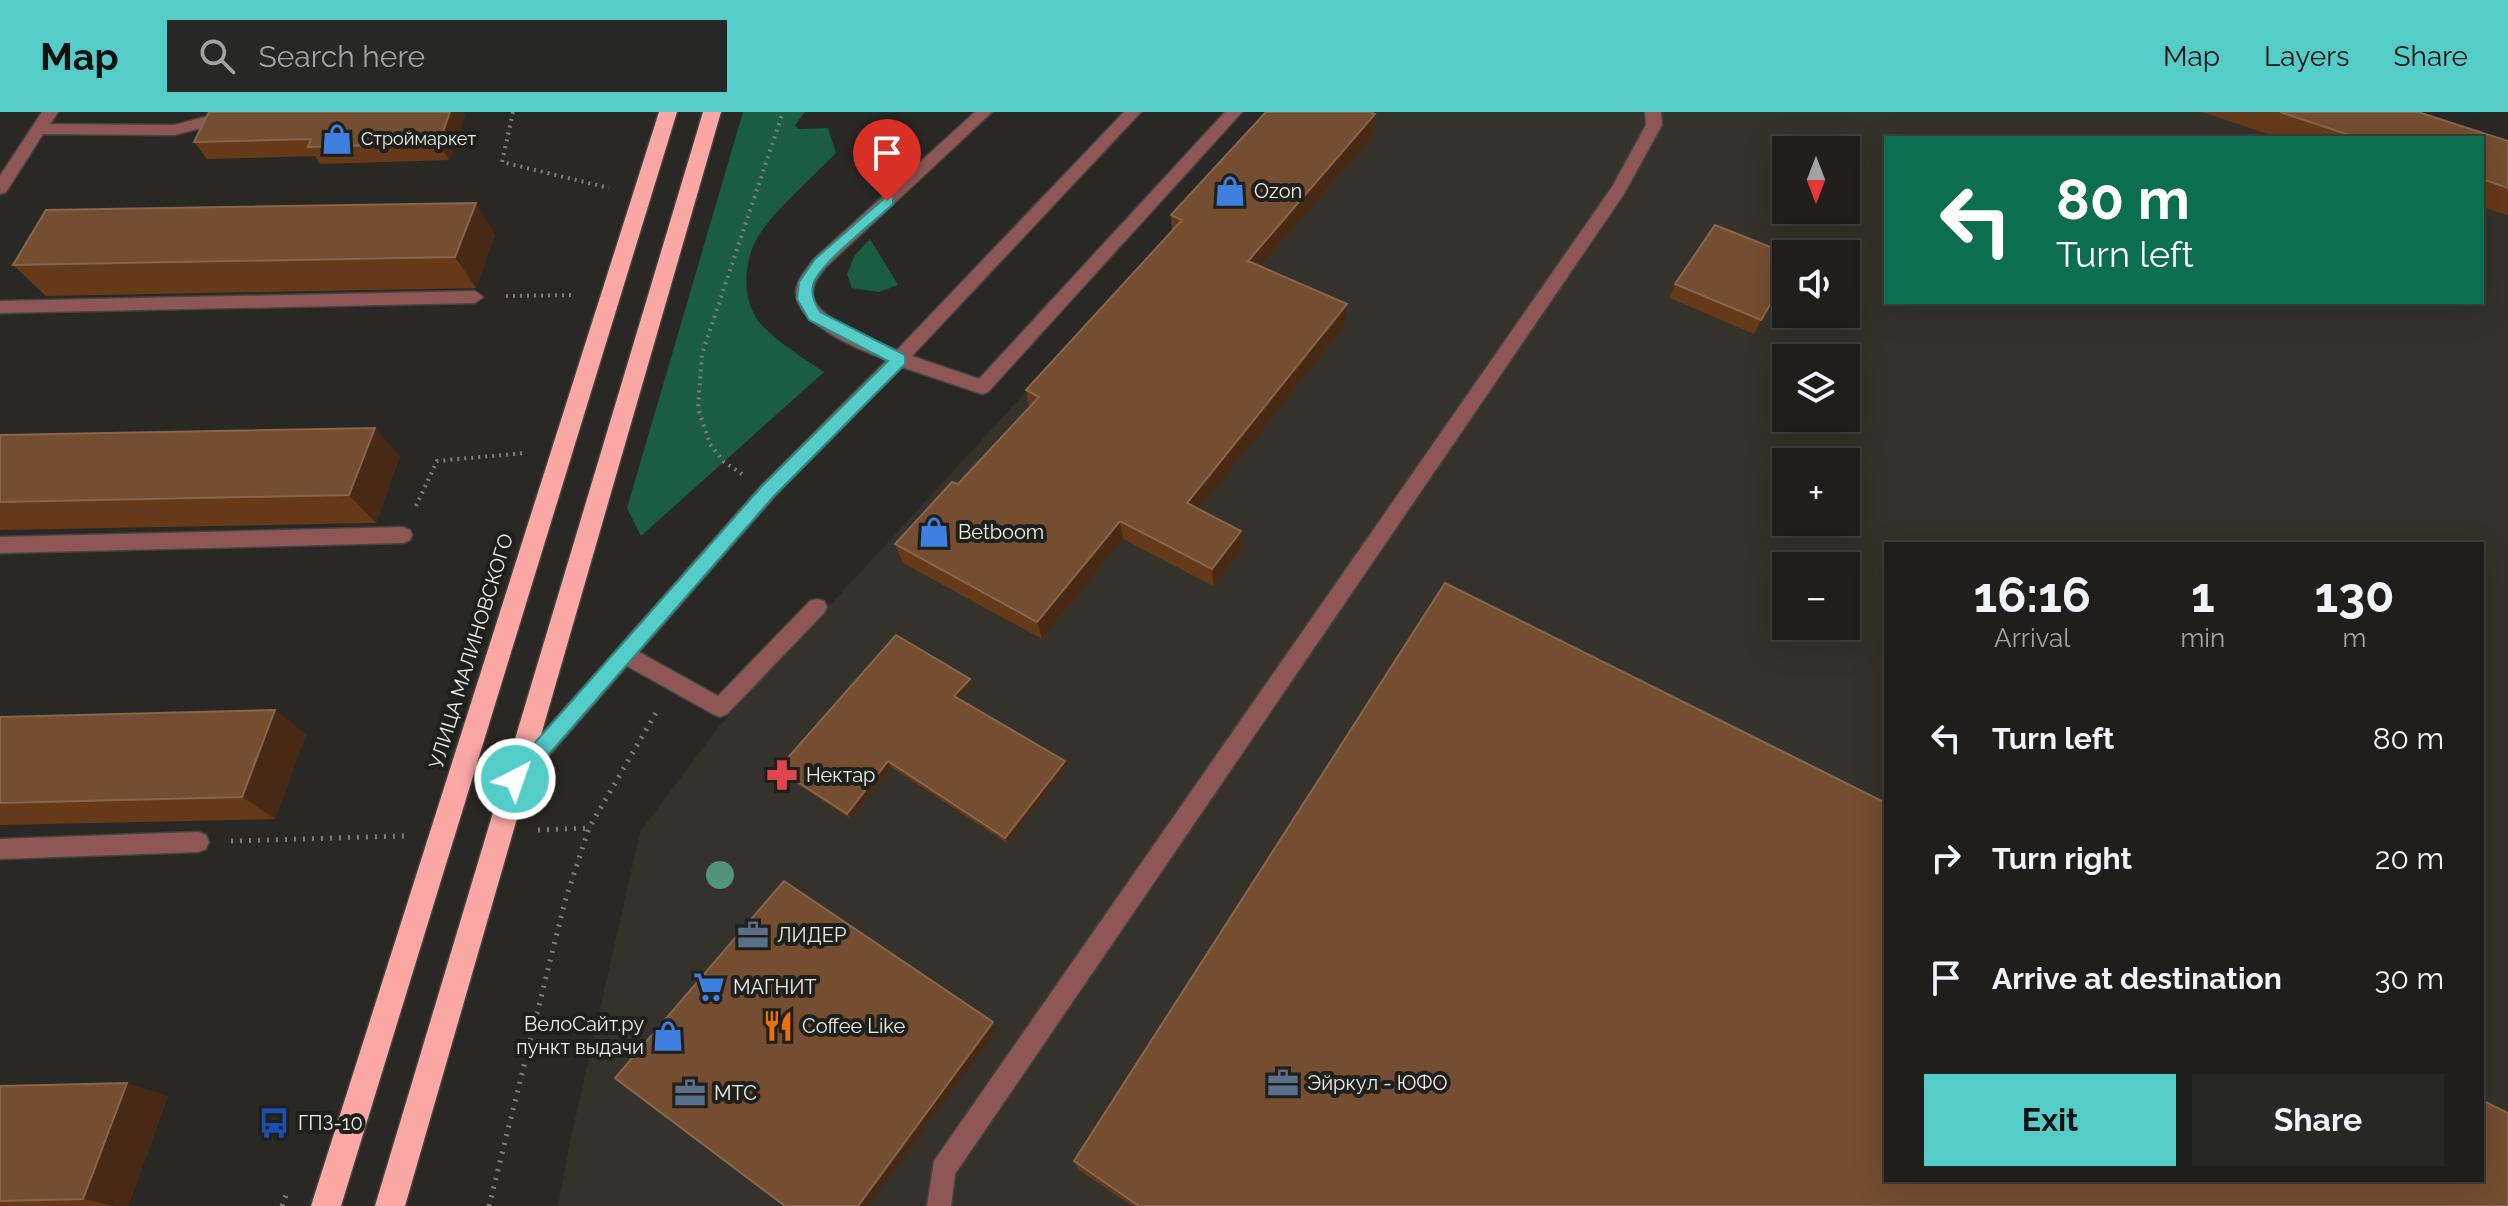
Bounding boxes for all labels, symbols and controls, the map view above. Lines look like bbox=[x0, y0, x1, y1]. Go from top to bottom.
search box bbox=[167, 20, 727, 92]
text: Map bbox=[40, 34, 119, 79]
icon: search bbox=[195, 34, 239, 78]
text: Search here bbox=[259, 39, 425, 74]
text: Map bbox=[2163, 40, 2220, 73]
text: Layers bbox=[2264, 40, 2350, 73]
text: Share bbox=[2394, 40, 2468, 73]
pin bbox=[853, 119, 921, 201]
shop icon: Строймаркет bbox=[320, 122, 354, 156]
place label: Строймаркет bbox=[361, 128, 476, 149]
icon: arrive bbox=[865, 131, 909, 175]
north arrow bbox=[1772, 136, 1860, 224]
map controls bbox=[1772, 136, 1860, 640]
text: 80 m bbox=[2056, 166, 2190, 232]
icon: left bbox=[1924, 168, 2028, 272]
shop icon: Ozon bbox=[1213, 174, 1247, 208]
place label: Ozon bbox=[1254, 179, 1302, 203]
text: Turn left bbox=[2056, 233, 2194, 275]
button: sound bbox=[1772, 240, 1860, 328]
button: layers bbox=[1772, 344, 1860, 432]
button: + bbox=[1772, 448, 1860, 536]
shop icon: Betboom bbox=[917, 515, 951, 549]
place label: Betboom bbox=[958, 520, 1044, 544]
street label: УЛИЦА МАЛИНОВСКОГО bbox=[424, 531, 518, 771]
button: − bbox=[1772, 552, 1860, 640]
text: 16:16 bbox=[1973, 567, 2091, 623]
text: 1 bbox=[2191, 567, 2215, 623]
text: 130 bbox=[2315, 567, 2395, 623]
text: Arrival bbox=[1994, 623, 2070, 653]
text: min bbox=[2180, 623, 2225, 653]
text: m bbox=[2343, 623, 2367, 653]
icon: left bbox=[1924, 716, 1968, 760]
text: Turn left bbox=[1992, 721, 2114, 756]
text: 80 m bbox=[2373, 721, 2444, 756]
position arrow bbox=[473, 737, 557, 821]
pharmacy icon: Нектар bbox=[765, 758, 799, 792]
place label: Нектар bbox=[806, 763, 875, 787]
icon: right bbox=[1924, 836, 1968, 880]
text: Turn right bbox=[1992, 841, 2132, 876]
text: 20 m bbox=[2375, 841, 2444, 876]
office icon: ЛИДЕР bbox=[736, 918, 770, 952]
place label: ЛИДЕР bbox=[777, 923, 846, 947]
icon: arrive bbox=[1924, 956, 1968, 1000]
text: Arrive at destination bbox=[1992, 961, 2282, 996]
text: 30 m bbox=[2374, 961, 2444, 996]
supermarket icon: МАГНИТ bbox=[692, 970, 726, 1004]
place label: МАГНИТ bbox=[733, 975, 817, 999]
restaurant icon: Coffee Like bbox=[761, 1009, 795, 1043]
place label: ВелоСайт.ру пункт выдачи bbox=[516, 1012, 644, 1059]
place label: Coffee Like bbox=[802, 1014, 905, 1038]
shop icon: ВелоСайт.ру пункт выдачи bbox=[651, 1019, 685, 1053]
office icon: Эйркул - ЮФО bbox=[1266, 1066, 1300, 1100]
place label: Эйркул - ЮФО bbox=[1307, 1071, 1448, 1095]
button: Exit bbox=[1924, 1074, 2176, 1166]
button: Share bbox=[2192, 1074, 2444, 1166]
office icon: МТС bbox=[673, 1076, 707, 1110]
place label: МТС bbox=[714, 1081, 757, 1105]
bus stop icon: ГПЗ-10 bbox=[257, 1106, 291, 1140]
place label: ГПЗ-10 bbox=[298, 1111, 363, 1135]

